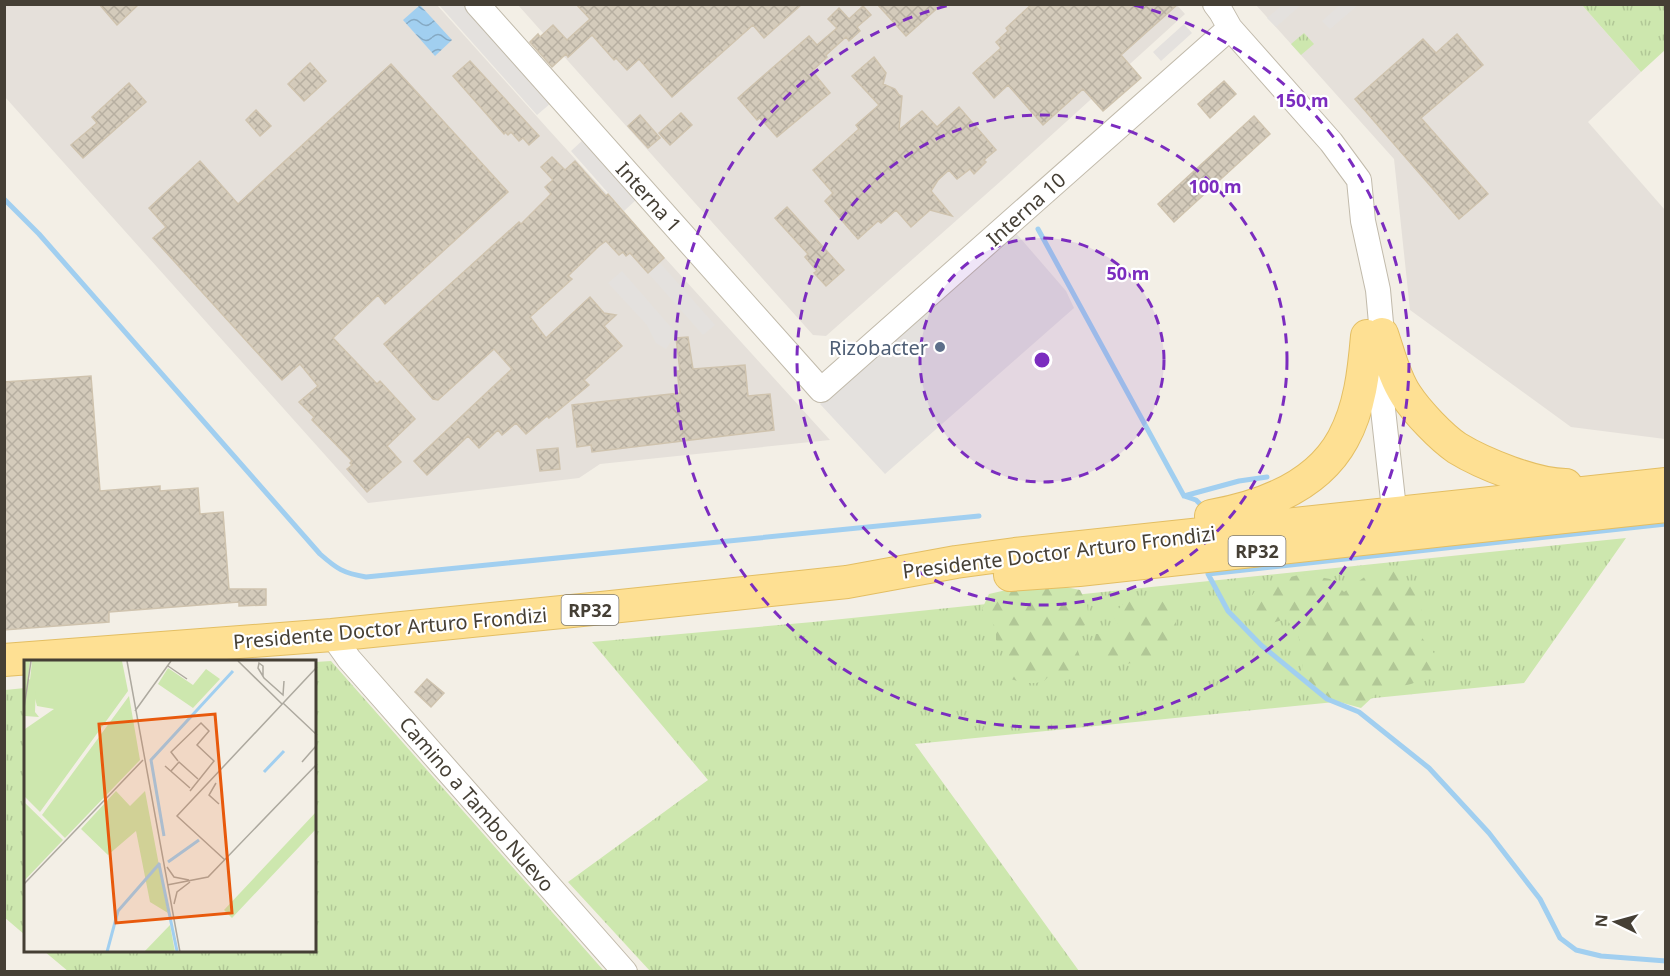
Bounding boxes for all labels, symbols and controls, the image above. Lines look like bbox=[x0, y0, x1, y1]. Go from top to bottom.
text: 150 m bbox=[1275, 88, 1329, 112]
street label: Interna 1 bbox=[610, 156, 688, 238]
street label: Interna 10 bbox=[981, 166, 1071, 252]
text: 100 m bbox=[1188, 174, 1242, 198]
text: 50 m bbox=[1107, 261, 1149, 285]
place label: Rizobacter bbox=[829, 334, 928, 361]
marker: Rizobacter bbox=[933, 340, 947, 354]
centre of rings bbox=[1032, 350, 1052, 370]
street label: Presidente Doctor Arturo Frondizi bbox=[901, 519, 1217, 585]
road number: RP32 bbox=[1228, 536, 1286, 566]
road number: RP32 bbox=[562, 595, 618, 625]
street label: Presidente Doctor Arturo Frondizi bbox=[232, 601, 548, 655]
inset map bbox=[24, 660, 316, 952]
street label: Camino a Tambo Nuevo bbox=[393, 711, 561, 897]
north arrow bbox=[1586, 892, 1646, 952]
text: N bbox=[1590, 913, 1613, 928]

